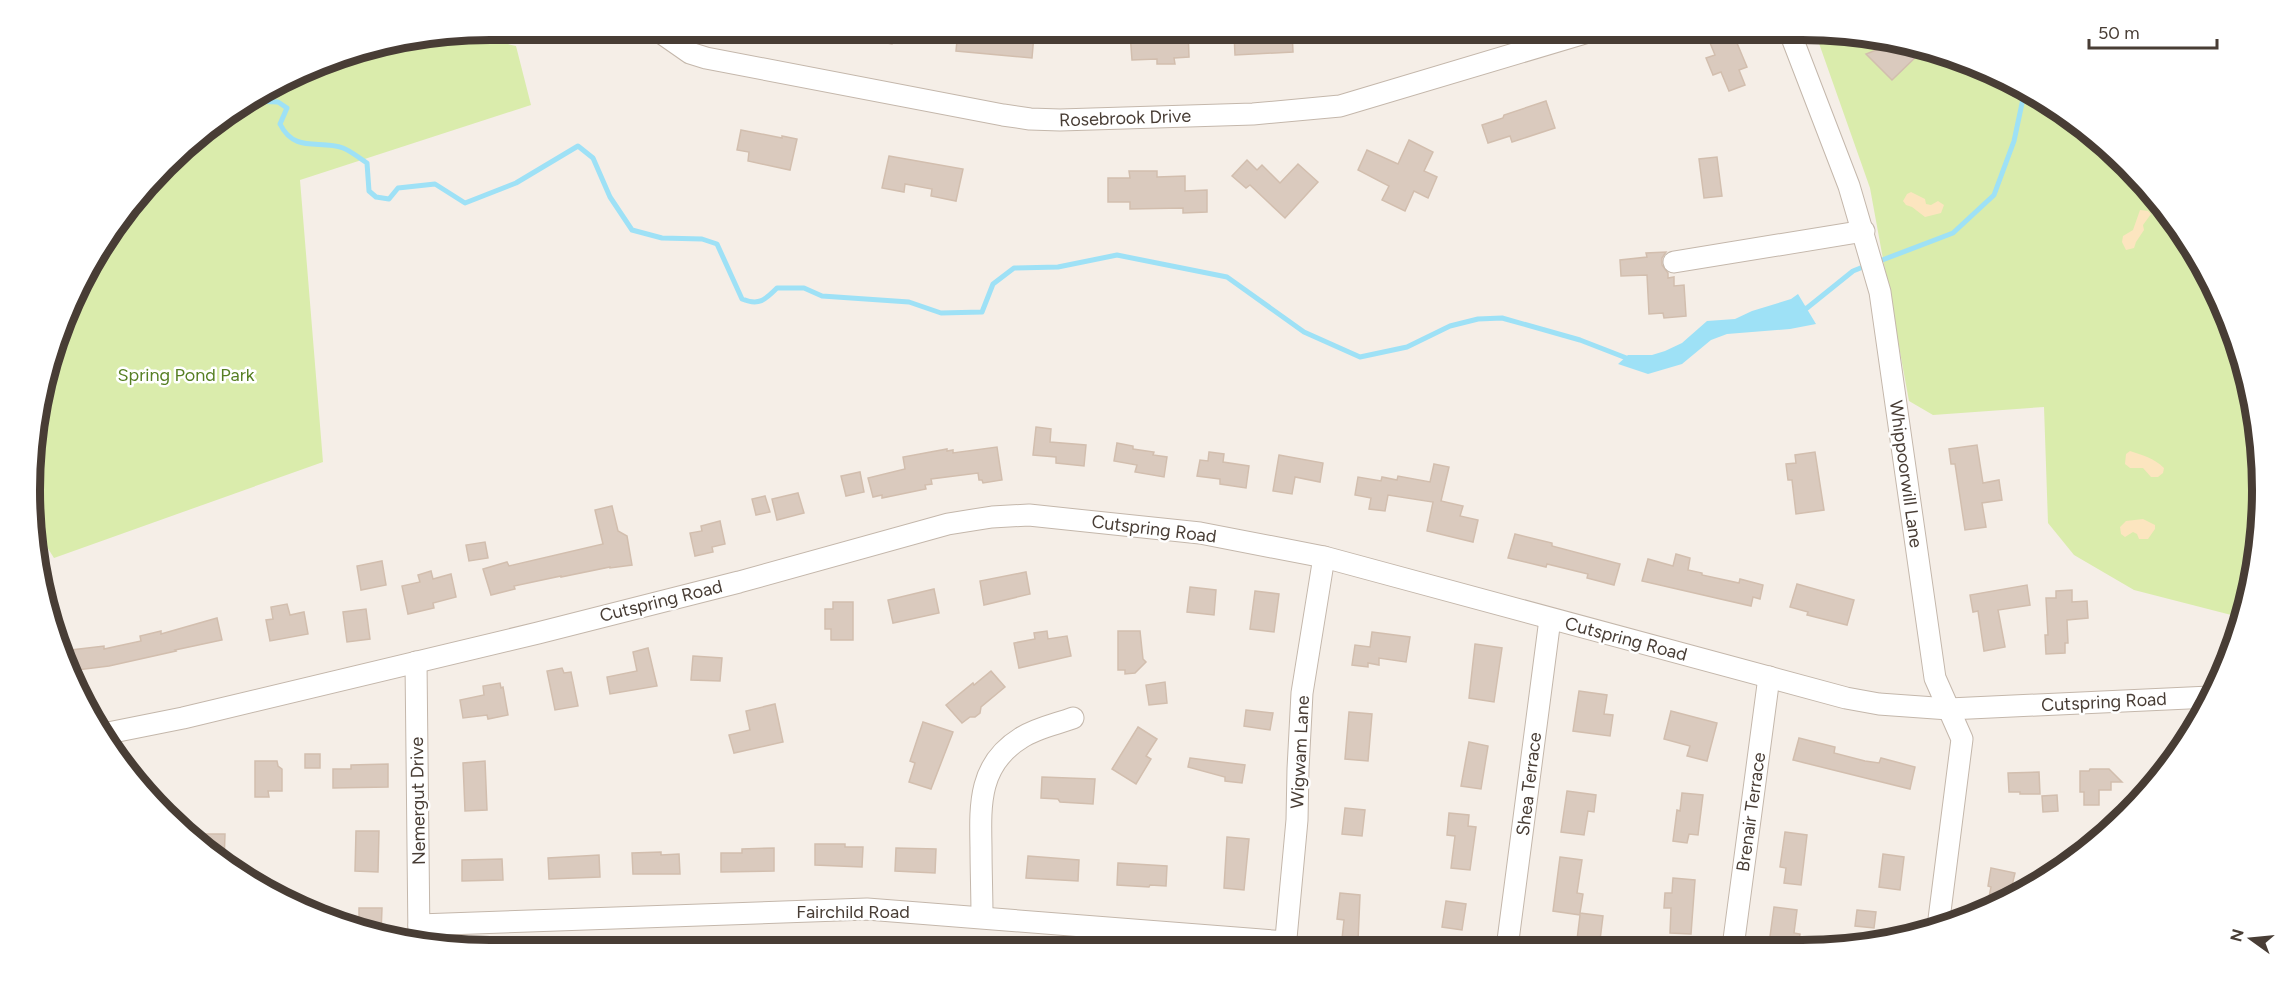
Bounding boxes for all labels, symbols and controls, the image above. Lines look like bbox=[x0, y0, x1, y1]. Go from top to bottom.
scale bar bbox=[2089, 12, 2216, 50]
text: 50 m bbox=[2098, 22, 2140, 44]
street label: Rosebrook Drive bbox=[1059, 105, 1192, 131]
park label: Spring Pond Park bbox=[118, 364, 255, 386]
street label: Whippoorwill Lane bbox=[1885, 399, 1927, 549]
street label: Cutspring Road bbox=[1090, 510, 1218, 548]
street label: Cutspring Road bbox=[597, 575, 725, 627]
street label: Cutspring Road bbox=[1562, 612, 1690, 666]
street label: Cutspring Road bbox=[2041, 688, 2167, 716]
street label: Wigwam Lane bbox=[1286, 695, 1314, 809]
street label: Shea Terrace bbox=[1512, 731, 1546, 837]
street label: Nemergut Drive bbox=[406, 736, 430, 865]
street label: Brenair Terrace bbox=[1732, 751, 1770, 873]
street label: Fairchild Road bbox=[796, 901, 910, 923]
north arrow bbox=[2221, 909, 2281, 969]
text: N bbox=[2226, 927, 2248, 944]

